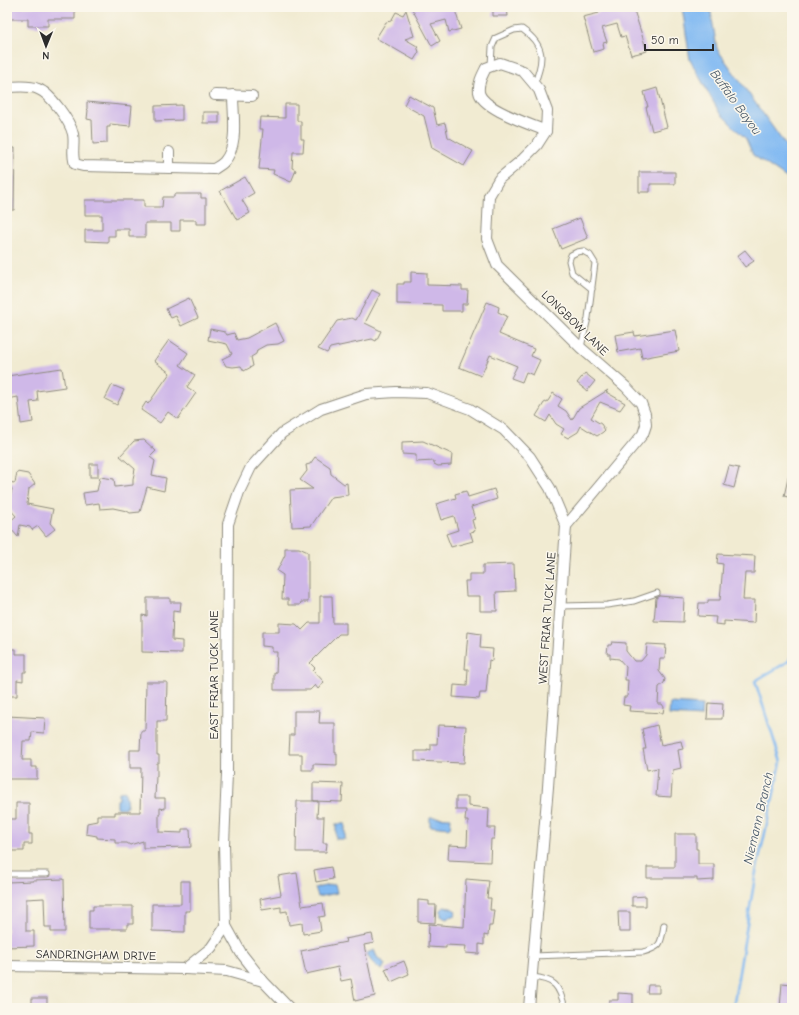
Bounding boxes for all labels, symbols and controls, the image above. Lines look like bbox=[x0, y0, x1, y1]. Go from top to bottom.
north arrow bbox=[26, 26, 66, 66]
scale bar bbox=[645, 26, 713, 52]
text: 50 m bbox=[651, 33, 679, 47]
text: N bbox=[42, 49, 50, 62]
water label: Buffalo Bayou bbox=[707, 66, 765, 138]
street label: LONGBOW LANE bbox=[539, 288, 611, 358]
street label: WEST FRIAR TUCK LANE bbox=[535, 552, 559, 684]
street label: EAST FRIAR TUCK LANE bbox=[207, 611, 221, 739]
water label: Niemann Branch bbox=[740, 770, 776, 866]
street label: SANDRINGHAM DRIVE bbox=[36, 947, 156, 963]

